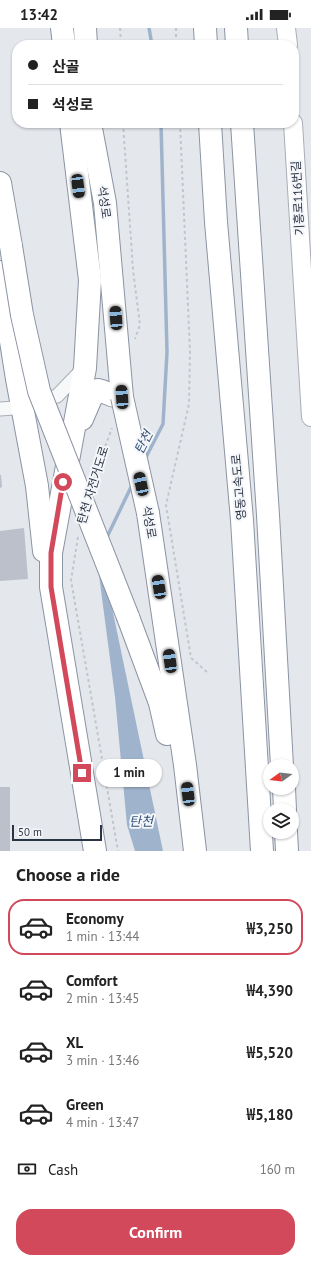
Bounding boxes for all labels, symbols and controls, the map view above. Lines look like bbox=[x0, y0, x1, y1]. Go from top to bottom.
text: 13:42 bbox=[20, 5, 58, 24]
text: 산골 bbox=[52, 57, 80, 76]
text: 석성로 bbox=[52, 95, 93, 114]
street label: 기흥로116번길 bbox=[288, 160, 307, 236]
car bbox=[71, 173, 85, 199]
street label: 석성로 bbox=[95, 184, 114, 219]
car bbox=[109, 306, 123, 330]
car bbox=[115, 385, 129, 409]
water label: 탄천 bbox=[130, 427, 157, 457]
street label: 탄천 자전거도로 bbox=[74, 444, 111, 526]
street label: 영동고속도로 bbox=[228, 453, 249, 521]
car bbox=[133, 471, 149, 497]
route start bbox=[54, 473, 72, 491]
street label: 석성로 bbox=[139, 504, 160, 540]
car bbox=[151, 574, 167, 600]
car bbox=[162, 648, 178, 674]
callout: 1 min bbox=[96, 759, 162, 787]
north arrow bbox=[263, 759, 299, 795]
map controls bbox=[263, 759, 299, 839]
route end bbox=[73, 764, 91, 782]
text: 1 min bbox=[113, 764, 145, 781]
car bbox=[181, 781, 195, 807]
button: layers bbox=[263, 803, 299, 839]
water label: 탄천 bbox=[129, 813, 154, 830]
scale bar bbox=[12, 823, 102, 842]
text: 50 m bbox=[18, 825, 42, 839]
text: Choose a ride bbox=[16, 863, 120, 886]
icon: car bbox=[18, 909, 54, 945]
text: Economy bbox=[66, 909, 124, 928]
text: ₩3,250 bbox=[246, 919, 293, 938]
text: 1 min · 13:44 bbox=[66, 928, 139, 945]
icon: car bbox=[18, 971, 54, 1007]
text: Comfort bbox=[66, 971, 118, 990]
text: ₩4,390 bbox=[246, 981, 293, 1000]
text: 2 min · 13:45 bbox=[66, 990, 139, 1007]
icon: car bbox=[18, 1033, 54, 1069]
text: XL bbox=[66, 1033, 83, 1052]
text: ₩5,520 bbox=[246, 1043, 293, 1062]
text: 3 min · 13:46 bbox=[66, 1052, 139, 1069]
icon: car bbox=[18, 1095, 54, 1131]
text: Green bbox=[66, 1095, 104, 1114]
text: ₩5,180 bbox=[246, 1105, 293, 1124]
text: 4 min · 13:47 bbox=[66, 1114, 139, 1131]
icon: cash bbox=[16, 1158, 38, 1180]
text: Cash bbox=[48, 1160, 78, 1179]
text: 160 m bbox=[260, 1161, 295, 1178]
button: Confirm bbox=[16, 1209, 295, 1255]

